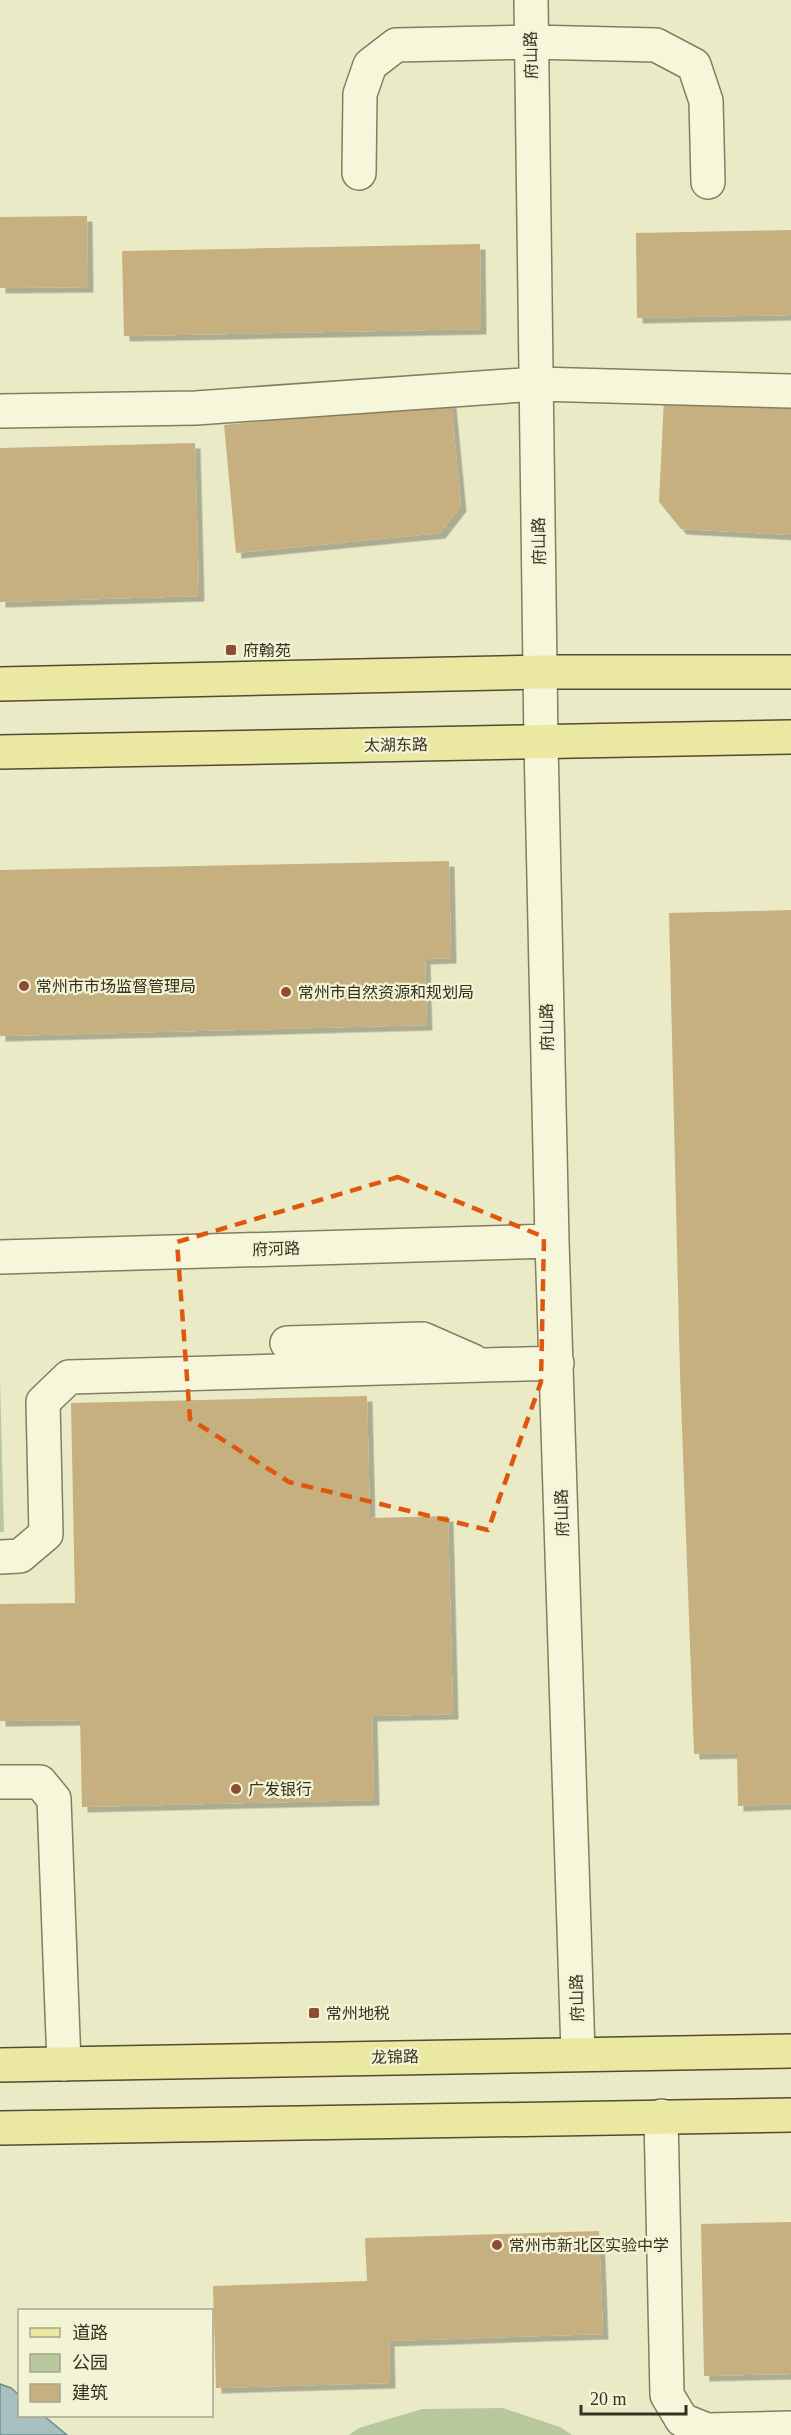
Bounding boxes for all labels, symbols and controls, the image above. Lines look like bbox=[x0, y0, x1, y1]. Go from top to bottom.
street label: 府山路 bbox=[522, 31, 540, 79]
street label: 府山路 bbox=[530, 517, 548, 565]
place label: 府翰苑 bbox=[243, 642, 291, 659]
marker: 府翰苑 bbox=[224, 643, 238, 657]
street label: 太湖东路 bbox=[364, 736, 428, 754]
place label: 常州市市场监督管理局 bbox=[36, 978, 196, 995]
marker: 常州市市场监督管理局 bbox=[17, 979, 31, 993]
place label: 常州市自然资源和规划局 bbox=[298, 984, 474, 1001]
marker: 常州市自然资源和规划局 bbox=[279, 985, 293, 999]
street label: 府山路 bbox=[538, 1003, 556, 1051]
street label: 府河路 bbox=[252, 1240, 300, 1258]
street label: 府山路 bbox=[553, 1489, 571, 1537]
place label: 广发银行 bbox=[248, 1781, 312, 1798]
marker: 广发银行 bbox=[229, 1782, 243, 1796]
street label: 府山路 bbox=[568, 1974, 586, 2022]
place label: 常州地税 bbox=[326, 2005, 390, 2022]
marker: 常州地税 bbox=[307, 2006, 321, 2020]
street label: 龙锦路 bbox=[371, 2048, 419, 2066]
place label: 常州市新北区实验中学 bbox=[509, 2237, 669, 2254]
marker: 常州市新北区实验中学 bbox=[490, 2238, 504, 2252]
legend bbox=[18, 2309, 213, 2417]
text: 道路 bbox=[72, 2323, 108, 2343]
text: 公园 bbox=[72, 2353, 108, 2373]
scale bar bbox=[581, 2378, 686, 2416]
text: 建筑 bbox=[72, 2383, 108, 2403]
text: 20 m bbox=[590, 2389, 627, 2409]

